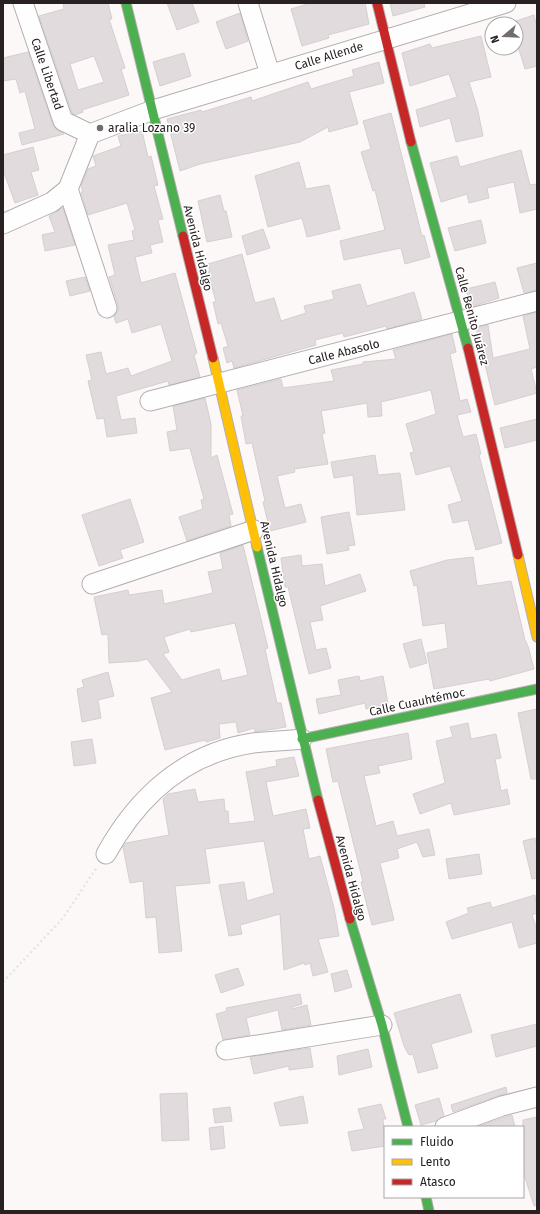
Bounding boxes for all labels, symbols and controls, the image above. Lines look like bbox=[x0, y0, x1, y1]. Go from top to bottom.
north arrow bbox=[484, 16, 524, 56]
text: N bbox=[488, 34, 502, 45]
street label: Calle Libertad bbox=[28, 36, 66, 112]
street label: Calle Allende bbox=[293, 39, 365, 73]
place label: aralia Lozano 39 bbox=[108, 121, 195, 135]
marker: aralia Lozano 39 bbox=[95, 123, 105, 133]
street label: Avenida Hidalgo bbox=[181, 203, 215, 293]
street label: Calle Benito Juárez bbox=[452, 265, 492, 367]
street label: Calle Abasolo bbox=[307, 336, 381, 368]
street label: Avenida Hidalgo bbox=[257, 519, 291, 609]
street label: Calle Cuauhtémoc bbox=[368, 685, 466, 719]
street label: Avenida Hidalgo bbox=[333, 834, 369, 922]
legend bbox=[384, 1126, 524, 1198]
text: Fluido bbox=[420, 1135, 454, 1149]
text: Lento bbox=[420, 1155, 450, 1169]
text: Atasco bbox=[420, 1175, 456, 1189]

